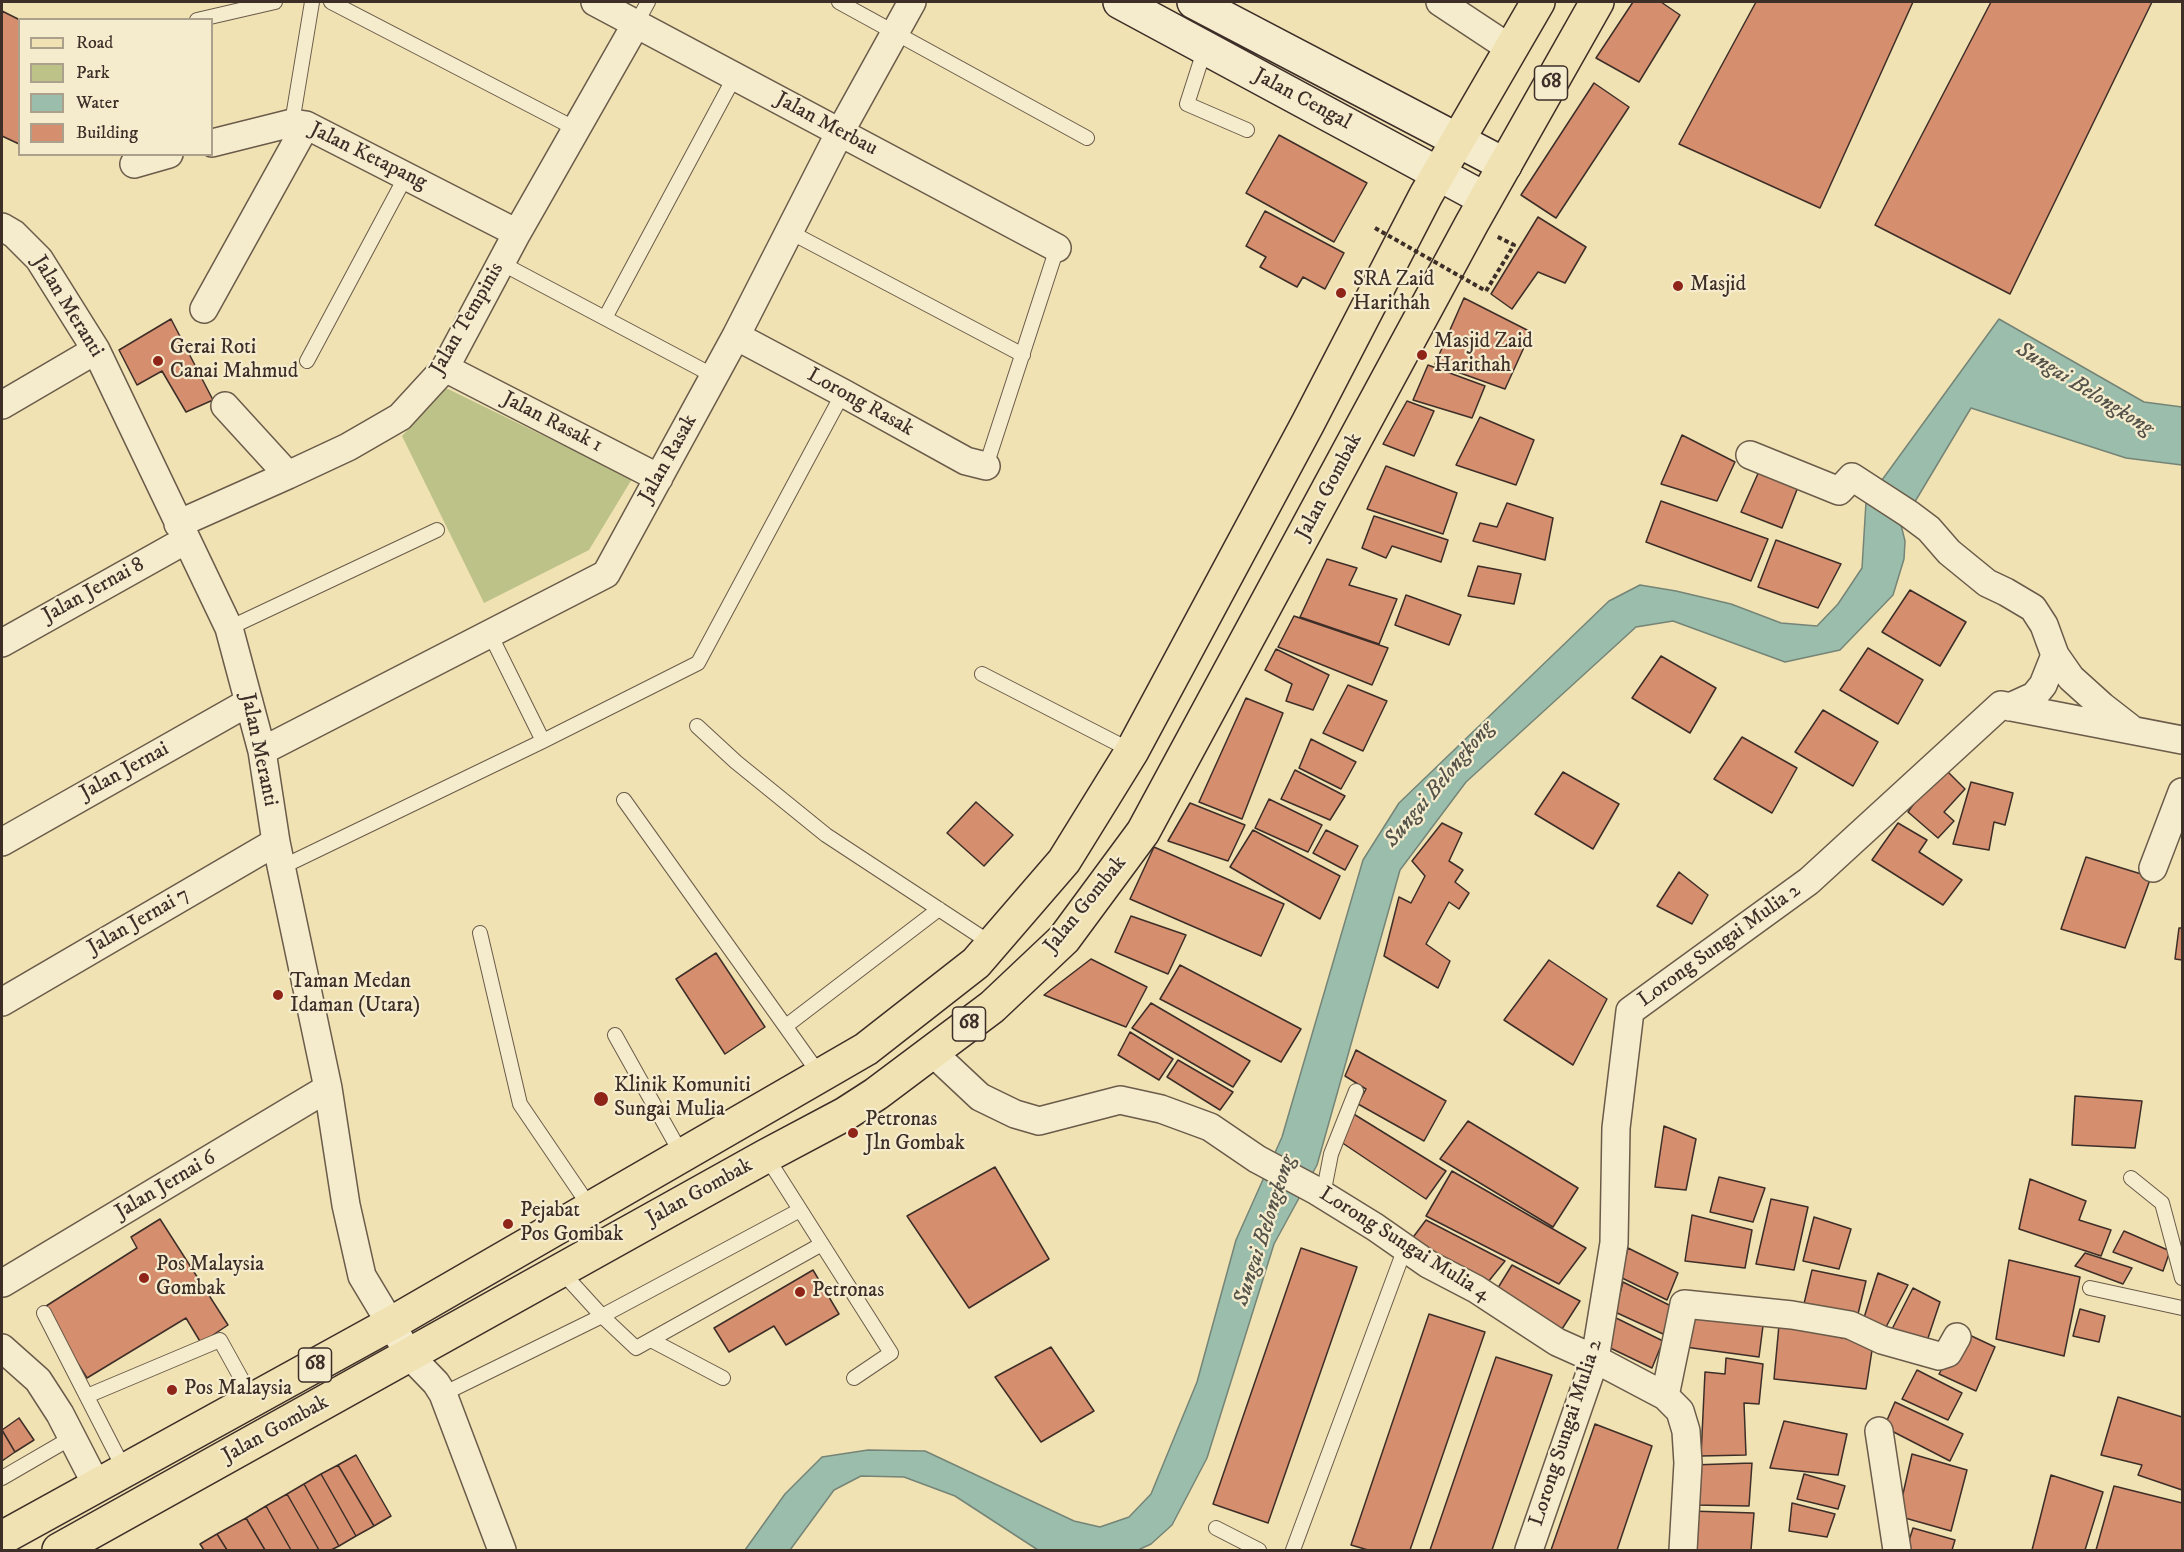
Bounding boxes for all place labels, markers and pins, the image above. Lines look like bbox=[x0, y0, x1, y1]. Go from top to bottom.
place label: SRA Zaid Harithah bbox=[1353, 268, 1434, 318]
place label: Masjid bbox=[1690, 273, 1746, 299]
marker: Masjid bbox=[1671, 279, 1685, 293]
marker: SRA Zaid Harithah bbox=[1334, 286, 1348, 300]
place label: Masjid Zaid Harithah bbox=[1434, 330, 1533, 380]
place label: Gerai Roti Canai Mahmud bbox=[170, 336, 298, 386]
marker: Masjid Zaid Harithah bbox=[1415, 348, 1429, 362]
marker: Gerai Roti Canai Mahmud bbox=[151, 354, 165, 368]
place label: Taman Medan Idaman (Utara) bbox=[290, 970, 420, 1020]
marker: Taman Medan Idaman (Utara) bbox=[271, 988, 285, 1002]
place label: Klinik Komuniti Sungai Mulia bbox=[614, 1074, 751, 1124]
marker: Klinik Komuniti Sungai Mulia bbox=[592, 1090, 610, 1108]
place label: Petronas Jln Gombak bbox=[865, 1108, 965, 1158]
marker: Petronas Jln Gombak bbox=[846, 1126, 860, 1140]
place label: Pejabat Pos Gombak bbox=[520, 1199, 623, 1249]
marker: Pejabat Pos Gombak bbox=[501, 1217, 515, 1231]
place label: Pos Malaysia Gombak bbox=[156, 1253, 264, 1303]
marker: Pos Malaysia Gombak bbox=[137, 1271, 151, 1285]
place label: Petronas bbox=[812, 1279, 884, 1305]
marker: Petronas bbox=[793, 1285, 807, 1299]
place label: Pos Malaysia bbox=[184, 1377, 292, 1403]
marker: Pos Malaysia bbox=[165, 1383, 179, 1397]

